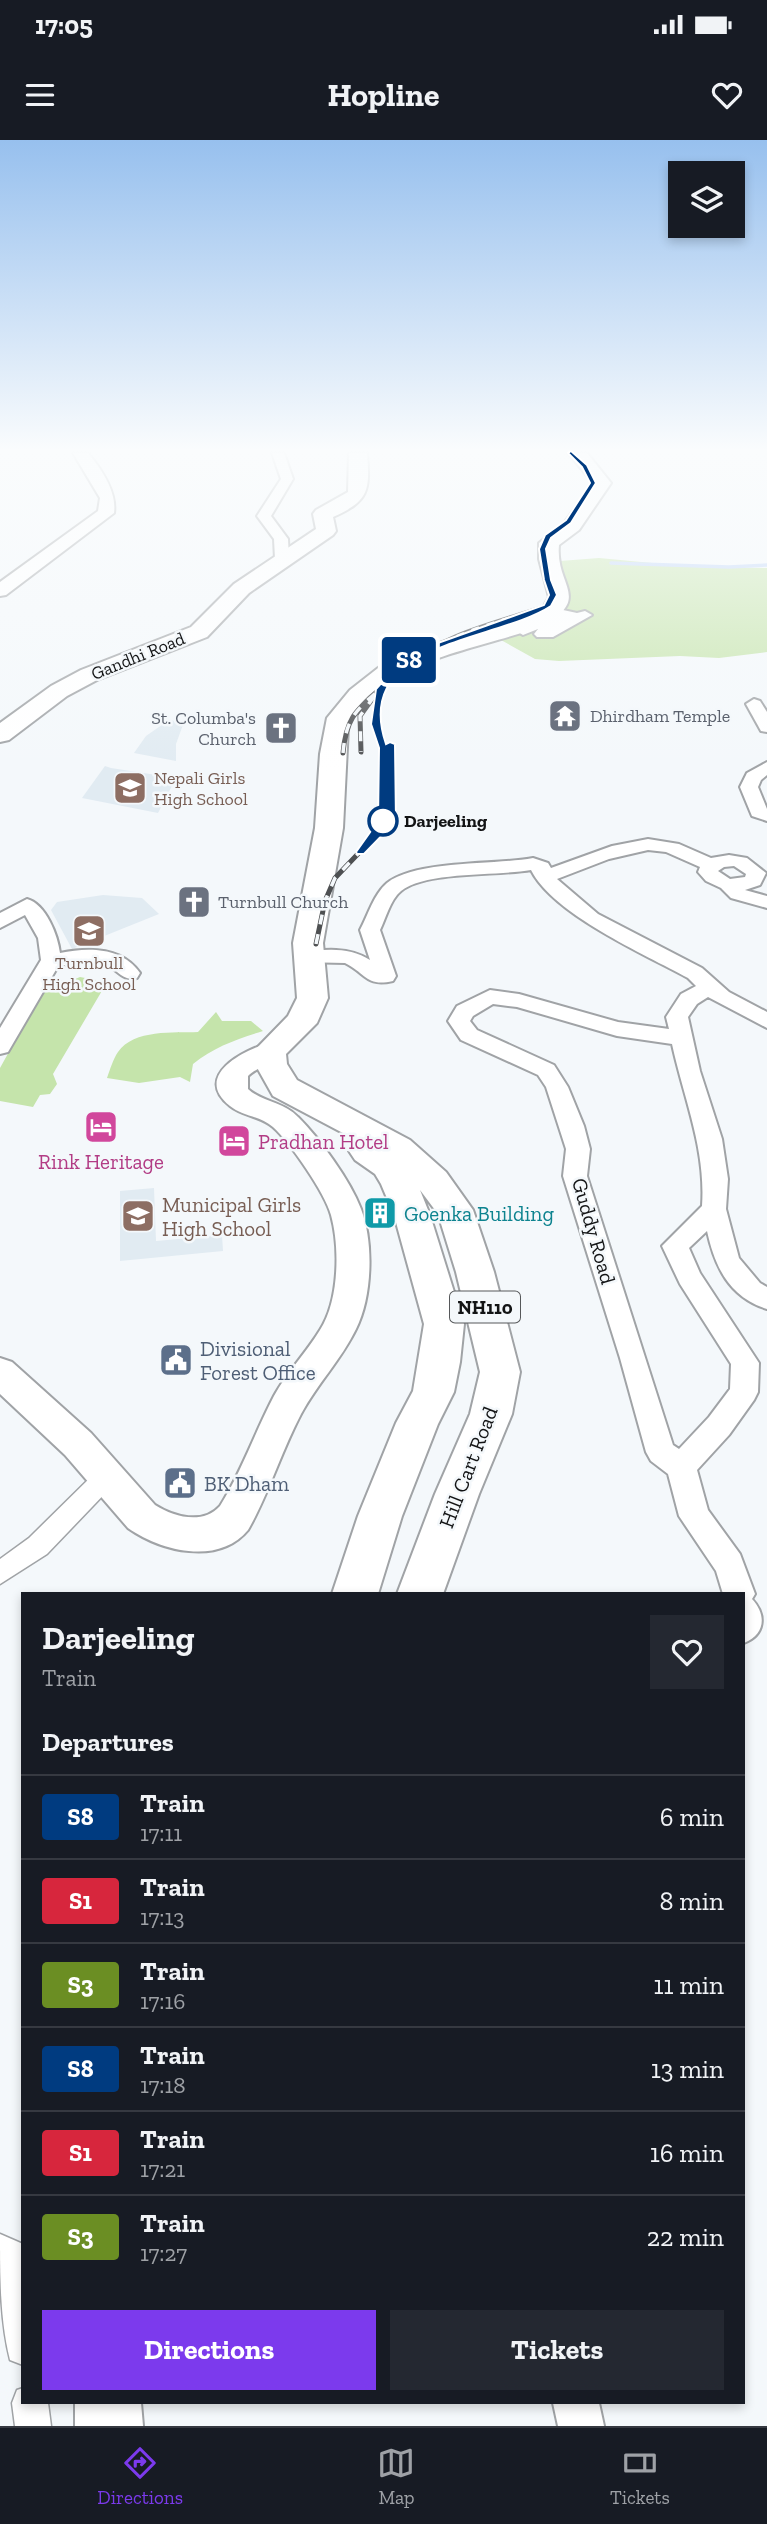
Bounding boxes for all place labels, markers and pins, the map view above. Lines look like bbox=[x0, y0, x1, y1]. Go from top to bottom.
temple icon: Dhirdham Temple bbox=[546, 697, 584, 735]
place label: Dhirdham Temple bbox=[590, 705, 730, 727]
place label: St. Columba's Church bbox=[151, 707, 256, 750]
church icon: St. Columba's Church bbox=[262, 709, 300, 747]
place label: Nepali Girls High School bbox=[154, 767, 248, 810]
school or university icon: Nepali Girls High School bbox=[111, 769, 149, 807]
marker: Darjeeling bbox=[368, 806, 398, 836]
place label: Darjeeling bbox=[404, 810, 487, 832]
church icon: Turnbull Church bbox=[175, 883, 213, 921]
place label: Turnbull Church bbox=[218, 891, 348, 913]
school or university icon: Turnbull High School bbox=[70, 912, 108, 950]
place label: Turnbull High School bbox=[42, 952, 136, 995]
hotel icon: Rink Heritage bbox=[82, 1108, 120, 1146]
hotel icon: Pradhan Hotel bbox=[215, 1122, 253, 1160]
place label: Pradhan Hotel bbox=[258, 1129, 389, 1154]
place label: Rink Heritage bbox=[38, 1149, 164, 1174]
place label: Municipal Girls High School bbox=[162, 1192, 301, 1241]
building icon: Goenka Building bbox=[361, 1194, 399, 1232]
school or university icon: Municipal Girls High School bbox=[119, 1197, 157, 1235]
place label: Goenka Building bbox=[404, 1201, 554, 1226]
place label: Divisional Forest Office bbox=[200, 1336, 316, 1385]
public building icon: Divisional Forest Office bbox=[157, 1341, 195, 1379]
public building icon: BK Dham bbox=[161, 1464, 199, 1502]
place label: BK Dham bbox=[204, 1471, 289, 1496]

